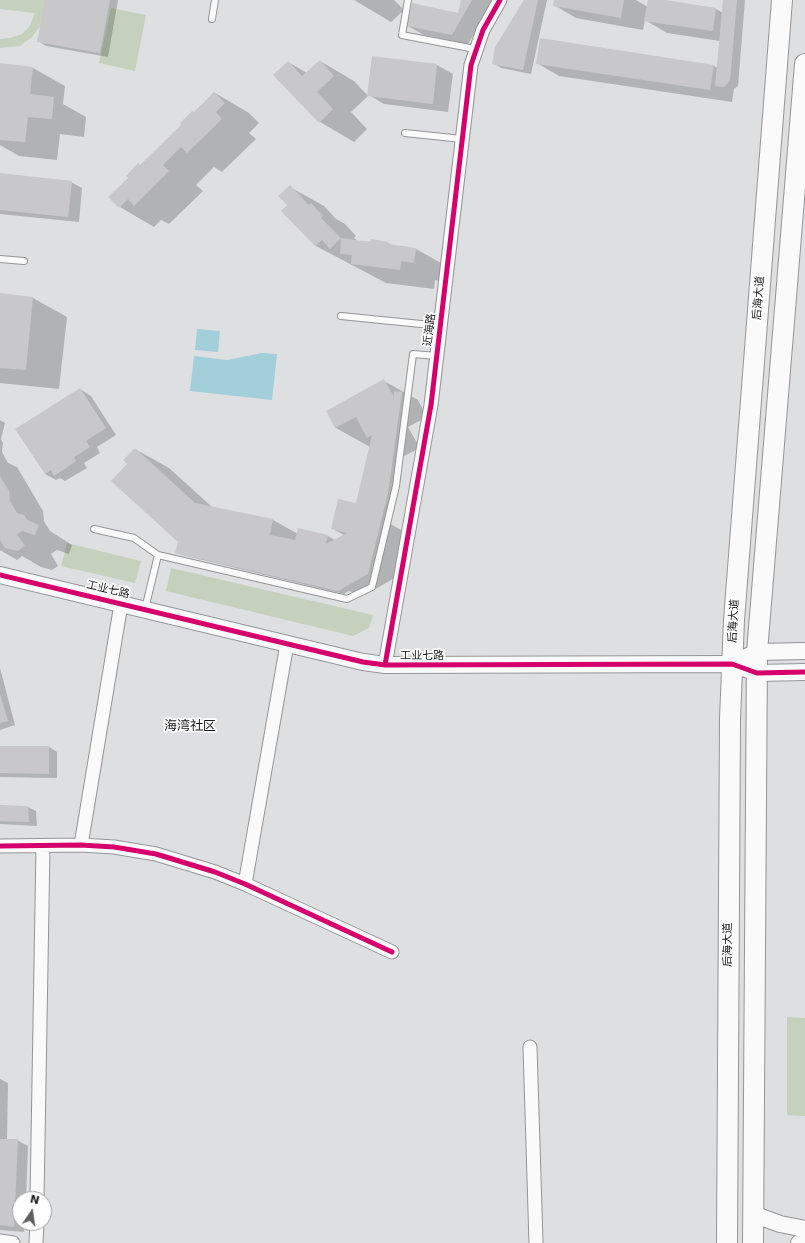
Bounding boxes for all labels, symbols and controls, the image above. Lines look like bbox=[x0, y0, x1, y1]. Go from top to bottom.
street label: 后海大道 bbox=[751, 276, 767, 320]
street label: 近海路 bbox=[421, 313, 439, 347]
street label: 工业七路 bbox=[85, 579, 131, 601]
street label: 后海大道 bbox=[726, 599, 742, 643]
street label: 工业七路 bbox=[400, 649, 444, 663]
district label: 海湾社区 bbox=[164, 719, 216, 735]
street label: 后海大道 bbox=[721, 923, 735, 967]
north arrow bbox=[12, 1191, 52, 1231]
text: N bbox=[29, 1192, 41, 1207]

